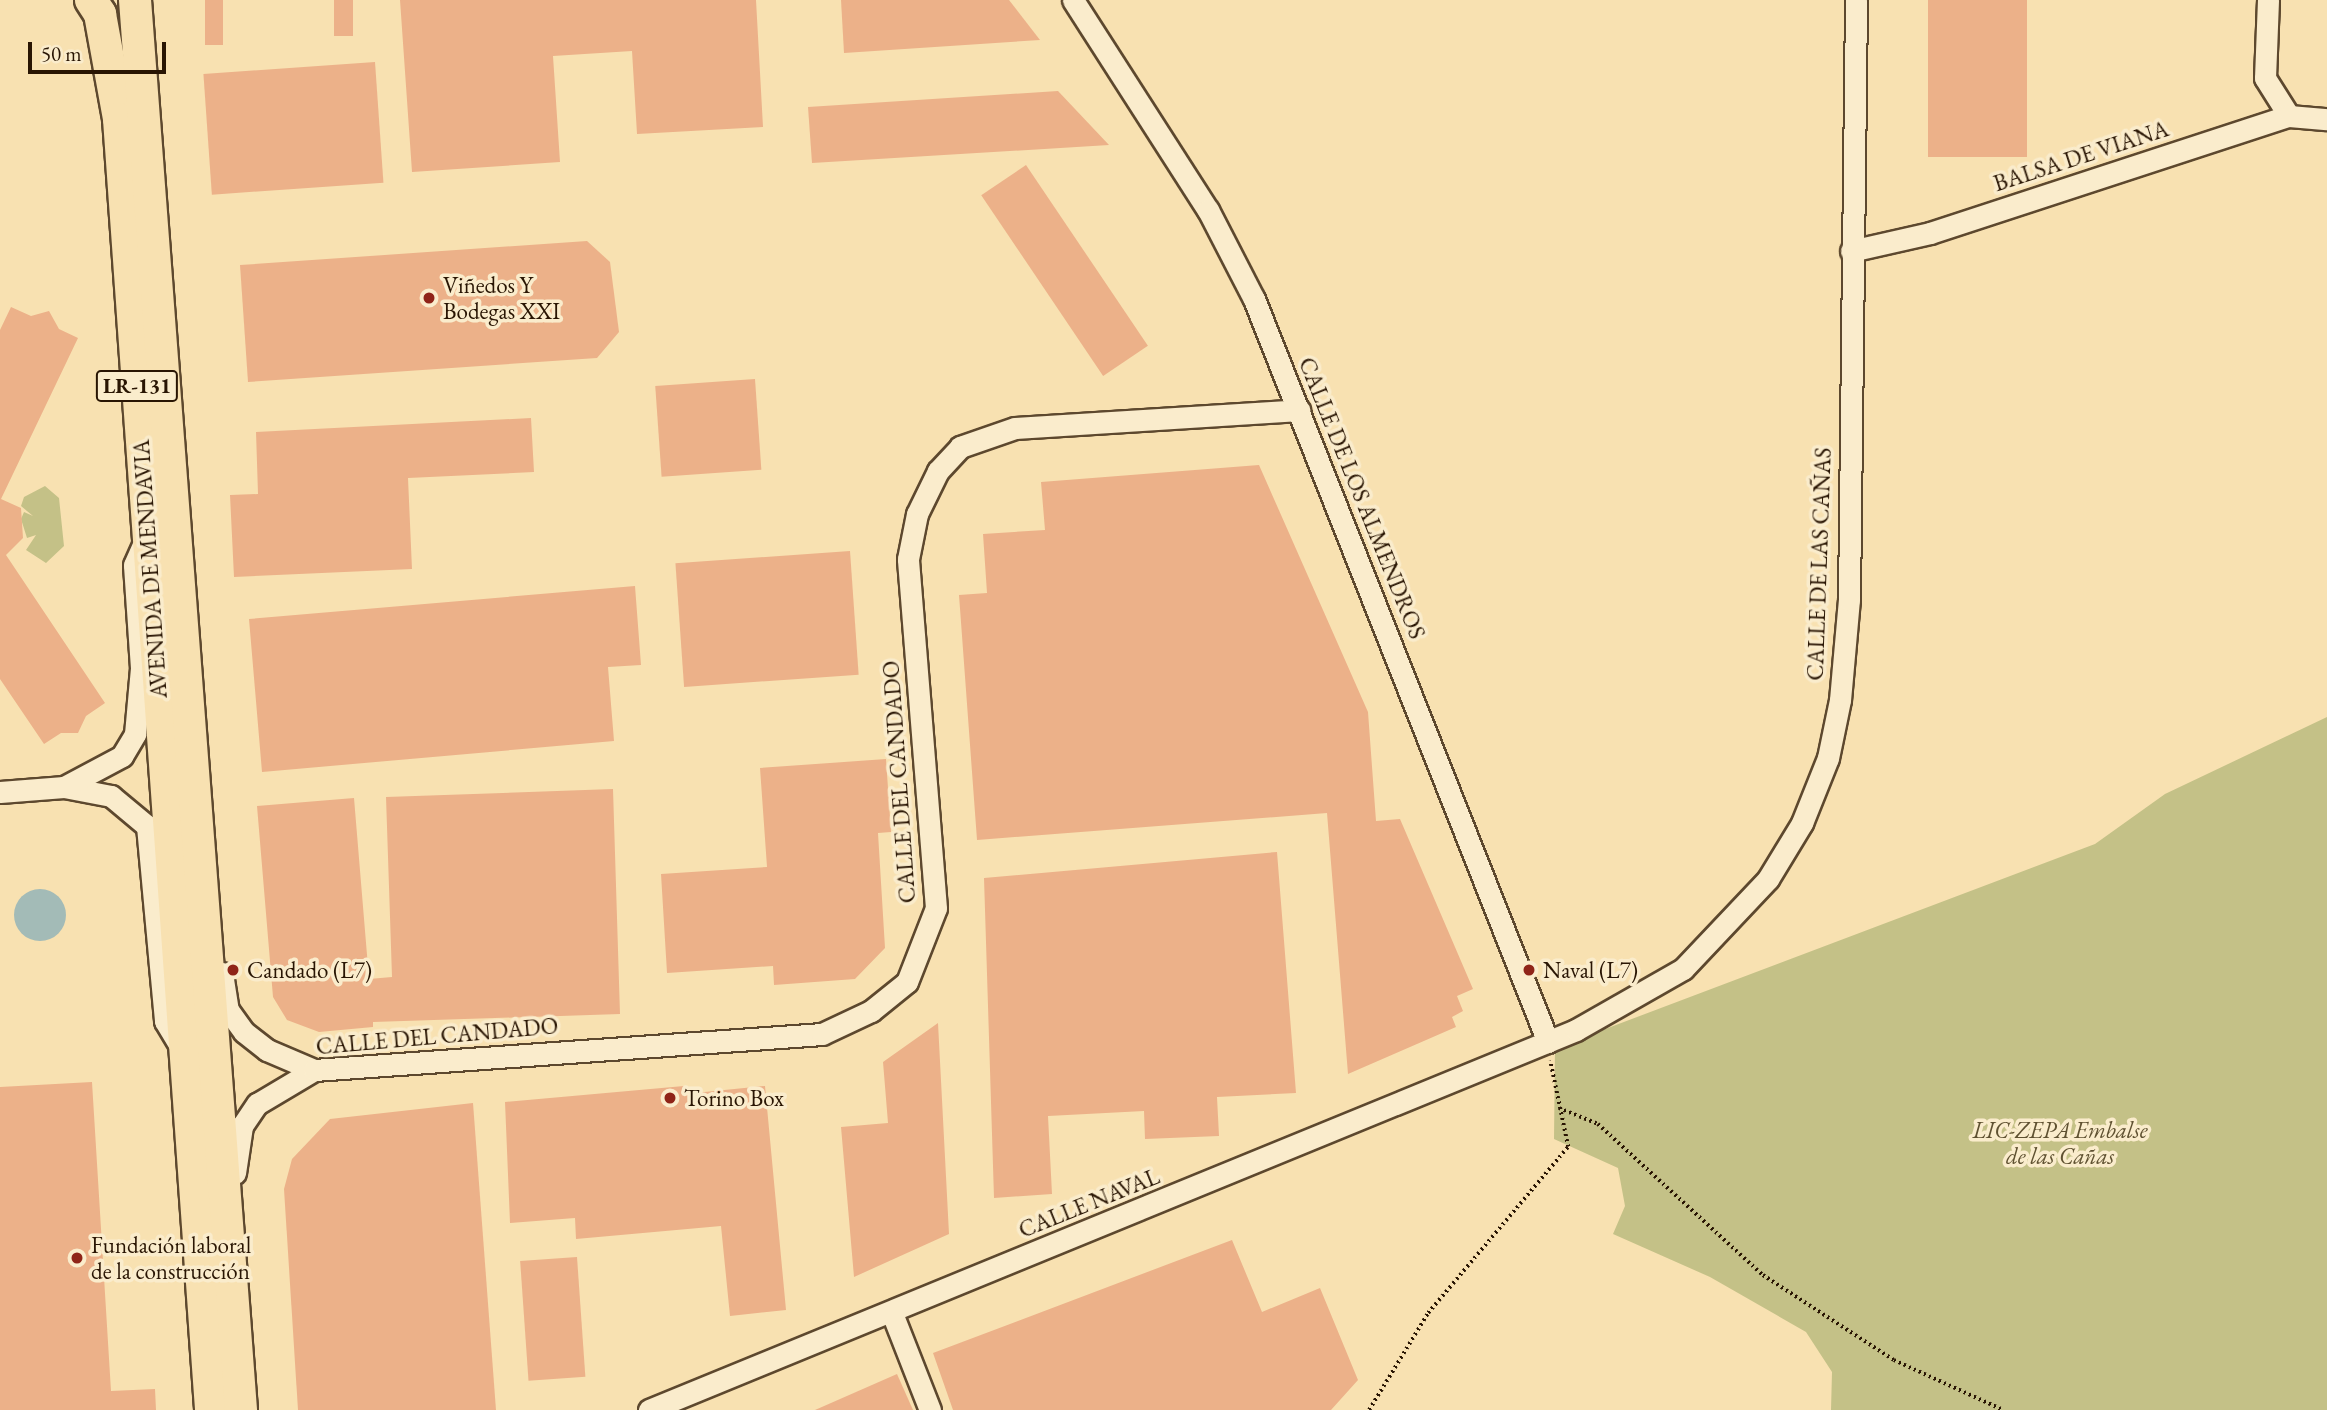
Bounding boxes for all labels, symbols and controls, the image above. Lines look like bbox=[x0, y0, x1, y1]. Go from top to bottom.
scale bar bbox=[32, 28, 170, 72]
text: 50 m bbox=[41, 40, 82, 67]
street label: BALSA DE VIANA bbox=[1990, 115, 2172, 197]
place label: Viñedos Y Bodegas XXI bbox=[443, 271, 560, 325]
marker: Viñedos Y Bodegas XXI bbox=[421, 290, 437, 306]
street label: CALLE DE LOS ALMENDROS bbox=[1293, 353, 1431, 643]
road number: LR-131 bbox=[95, 368, 179, 404]
street label: AVENIDA DE MENDAVIA bbox=[127, 439, 173, 699]
street label: CALLE DE LAS CAÑAS bbox=[1801, 447, 1837, 681]
street label: CALLE DEL CANDADO bbox=[877, 660, 921, 904]
place label: Candado (L7) bbox=[247, 956, 372, 984]
place label: Naval (L7) bbox=[1543, 956, 1638, 984]
marker: Candado (L7) bbox=[225, 962, 241, 978]
marker: Naval (L7) bbox=[1521, 962, 1537, 978]
street label: CALLE DEL CANDADO bbox=[315, 1012, 559, 1060]
place label: Torino Box bbox=[684, 1084, 784, 1112]
marker: Torino Box bbox=[662, 1090, 678, 1106]
park label: LIC-ZEPA Embalse de las Cañas bbox=[1973, 1116, 2147, 1170]
street label: CALLE NAVAL bbox=[1015, 1162, 1163, 1244]
place label: Fundación laboral de la construcción bbox=[91, 1231, 251, 1285]
marker: Fundación laboral de la construcción bbox=[69, 1250, 85, 1266]

